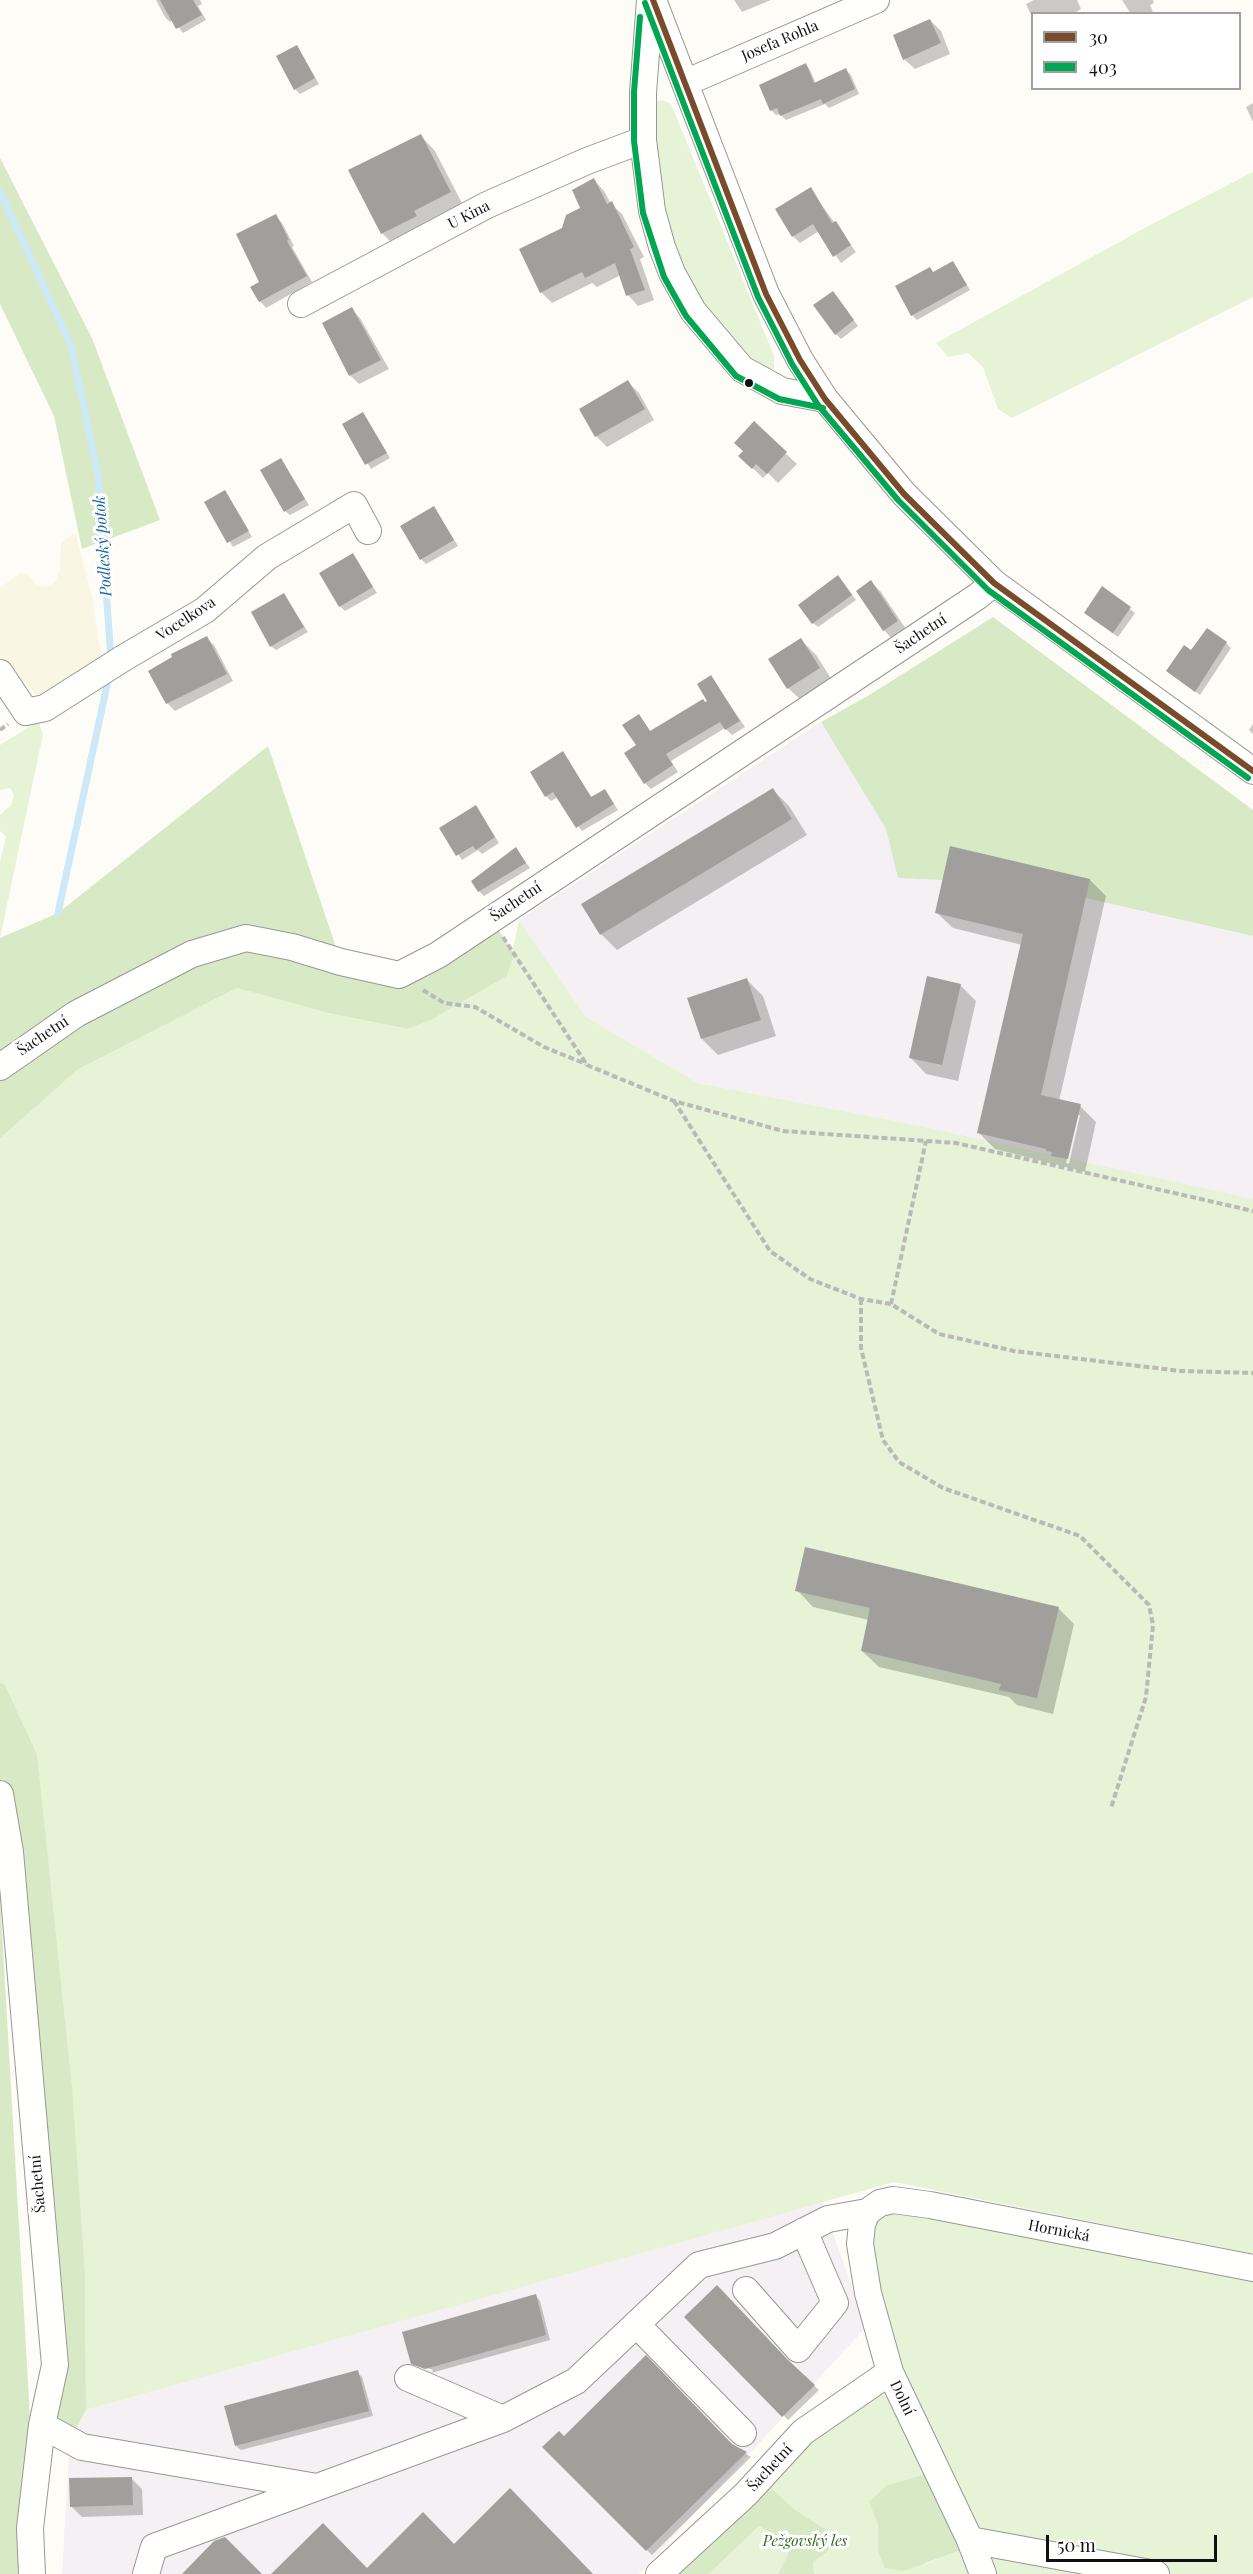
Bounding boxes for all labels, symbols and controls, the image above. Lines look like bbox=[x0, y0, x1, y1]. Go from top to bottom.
legend bbox=[1031, 12, 1241, 90]
street label: Josefa Rohla bbox=[739, 17, 821, 65]
text: 30 bbox=[1089, 25, 1108, 49]
text: 403 bbox=[1089, 55, 1117, 79]
street label: U Kina bbox=[445, 197, 493, 233]
unlabelled marker bbox=[743, 377, 755, 389]
water label: Podleský potok bbox=[90, 495, 116, 597]
street label: Vocelkova bbox=[153, 593, 219, 645]
street label: Šachetní bbox=[892, 610, 950, 658]
street label: Šachetní bbox=[487, 878, 545, 926]
street label: Šachetní bbox=[14, 1012, 72, 1060]
street label: Šachetní bbox=[27, 2154, 49, 2214]
street label: Hornická bbox=[1027, 2216, 1091, 2246]
street label: Dolní bbox=[886, 2378, 918, 2418]
street label: Šachetní bbox=[744, 2441, 796, 2495]
scale bar bbox=[1049, 2523, 1220, 2561]
park label: Pežgovský les bbox=[763, 2532, 847, 2550]
text: 50 m bbox=[1057, 2533, 1096, 2557]

